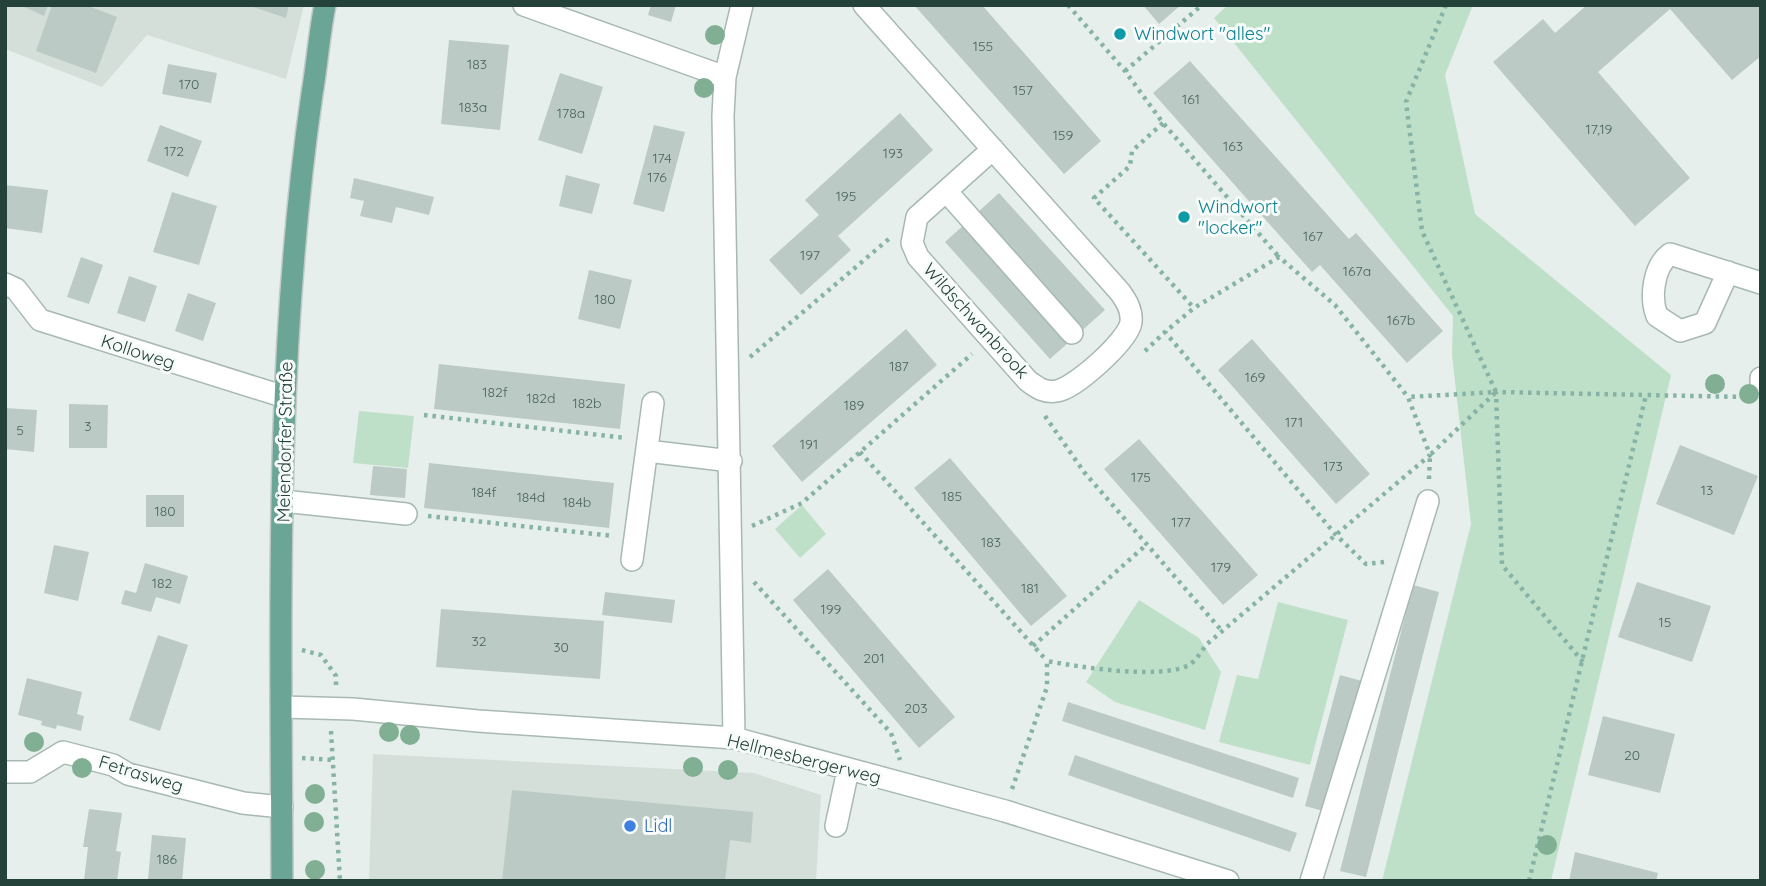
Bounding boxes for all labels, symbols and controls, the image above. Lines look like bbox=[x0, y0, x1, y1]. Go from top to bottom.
place label: Windwort "alles" bbox=[1134, 22, 1270, 45]
marker: Windwort "alles" bbox=[1112, 26, 1128, 42]
house number: 155 bbox=[973, 37, 993, 55]
house number: 183 bbox=[467, 55, 487, 73]
house number: 170 bbox=[179, 75, 199, 93]
house number: 157 bbox=[1013, 81, 1033, 99]
house number: 161 bbox=[1182, 90, 1200, 108]
house number: 183a bbox=[459, 98, 487, 116]
house number: 178a bbox=[557, 104, 585, 122]
house number: 17,19 bbox=[1586, 120, 1613, 138]
house number: 159 bbox=[1053, 126, 1073, 144]
house number: 163 bbox=[1223, 137, 1243, 155]
house number: 172 bbox=[164, 142, 184, 160]
house number: 193 bbox=[883, 144, 903, 162]
house number: 174 bbox=[652, 149, 672, 167]
house number: 176 bbox=[647, 168, 667, 186]
house number: 195 bbox=[836, 187, 856, 205]
place label: Windwort "locker" bbox=[1198, 195, 1278, 239]
marker: Windwort "locker" bbox=[1176, 209, 1192, 225]
house number: 167 bbox=[1303, 227, 1323, 245]
house number: 197 bbox=[800, 246, 820, 264]
street label: Wildschwanbrook bbox=[918, 258, 1034, 383]
house number: 167a bbox=[1343, 262, 1371, 280]
house number: 180 bbox=[594, 290, 616, 308]
house number: 167b bbox=[1387, 311, 1415, 329]
street label: Kolloweg bbox=[98, 329, 178, 374]
house number: 187 bbox=[889, 357, 909, 375]
street label: Meiendorfer Straße bbox=[272, 361, 297, 523]
house number: 169 bbox=[1245, 368, 1265, 386]
house number: 182f bbox=[482, 383, 508, 401]
house number: 182d bbox=[527, 389, 555, 407]
house number: 182b bbox=[573, 394, 601, 412]
house number: 189 bbox=[844, 396, 864, 414]
house number: 171 bbox=[1285, 413, 1303, 431]
house number: 3 bbox=[84, 417, 92, 435]
house number: 5 bbox=[16, 421, 24, 439]
house number: 191 bbox=[800, 435, 818, 453]
house number: 173 bbox=[1323, 457, 1343, 475]
house number: 175 bbox=[1131, 468, 1151, 486]
house number: 13 bbox=[1701, 481, 1713, 499]
house number: 184f bbox=[471, 483, 497, 501]
house number: 185 bbox=[942, 487, 962, 505]
house number: 184d bbox=[517, 488, 545, 506]
house number: 184b bbox=[563, 493, 591, 511]
house number: 180 bbox=[154, 502, 176, 520]
house number: 177 bbox=[1171, 513, 1191, 531]
house number: 183 bbox=[981, 533, 1001, 551]
house number: 179 bbox=[1211, 558, 1231, 576]
house number: 182 bbox=[152, 574, 172, 592]
house number: 181 bbox=[1021, 579, 1039, 597]
house number: 199 bbox=[821, 600, 842, 618]
house number: 15 bbox=[1659, 613, 1671, 631]
house number: 32 bbox=[471, 632, 487, 650]
house number: 30 bbox=[553, 638, 569, 656]
house number: 201 bbox=[863, 649, 885, 667]
house number: 203 bbox=[904, 699, 928, 717]
street label: Hellmesbergerweg bbox=[725, 728, 884, 789]
house number: 20 bbox=[1624, 746, 1640, 764]
street label: Fetrasweg bbox=[96, 750, 186, 797]
place label: Lidl bbox=[644, 814, 672, 837]
marker: Lidl bbox=[622, 818, 638, 834]
house number: 186 bbox=[157, 850, 178, 868]

